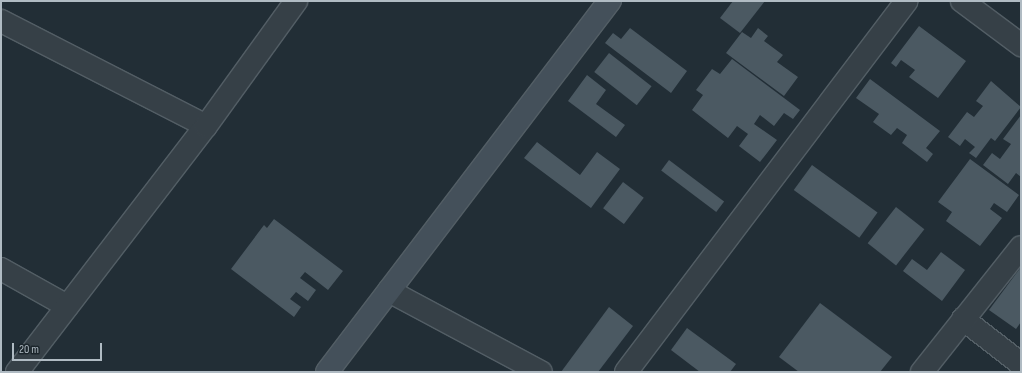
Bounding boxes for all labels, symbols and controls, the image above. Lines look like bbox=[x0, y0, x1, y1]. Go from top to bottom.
scale bar bbox=[14, 335, 104, 361]
text: 20 m bbox=[19, 342, 39, 357]

